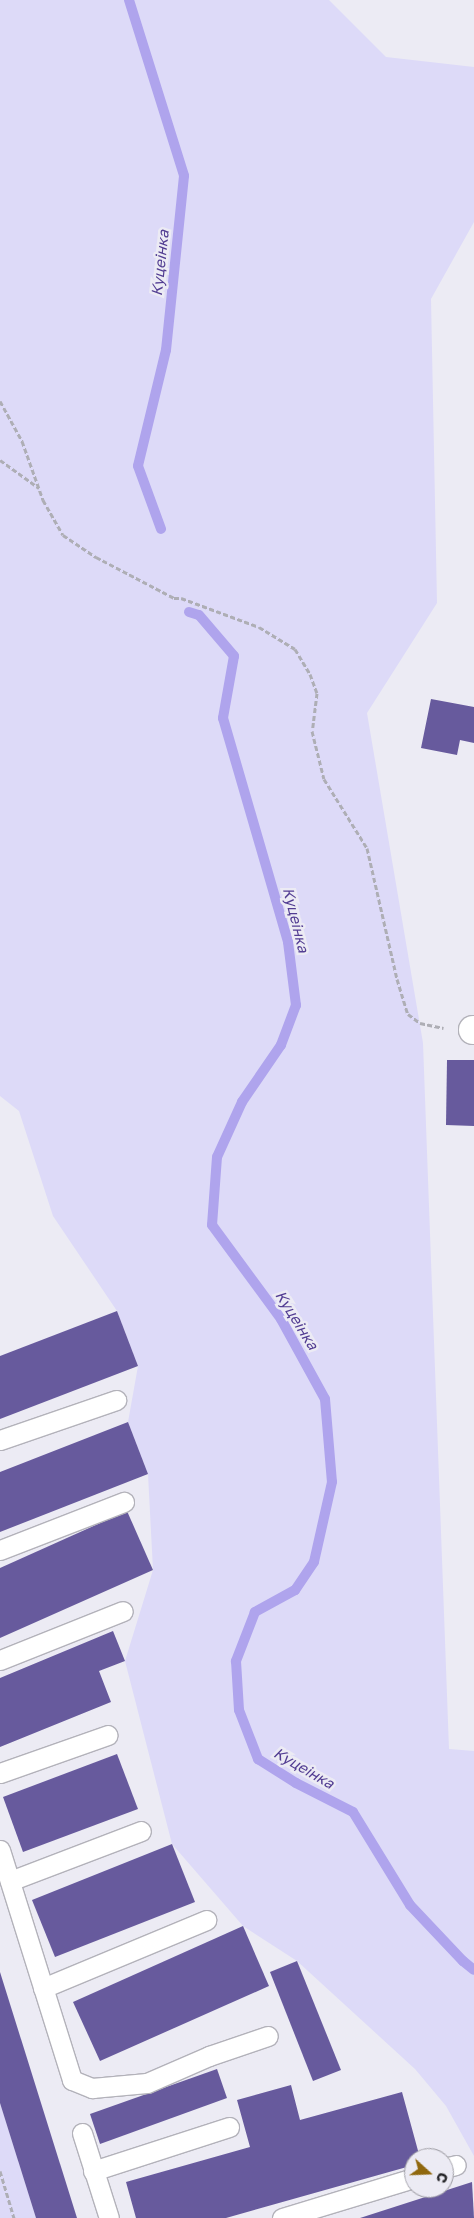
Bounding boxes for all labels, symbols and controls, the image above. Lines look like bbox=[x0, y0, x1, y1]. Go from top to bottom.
water label: Куцеінка bbox=[148, 229, 172, 297]
water label: Куцеінка bbox=[279, 886, 313, 954]
water label: Куцеінка bbox=[272, 1287, 322, 1353]
water label: Куцеінка bbox=[271, 1744, 337, 1792]
north arrow bbox=[404, 2148, 454, 2198]
text: С bbox=[433, 2170, 452, 2186]

